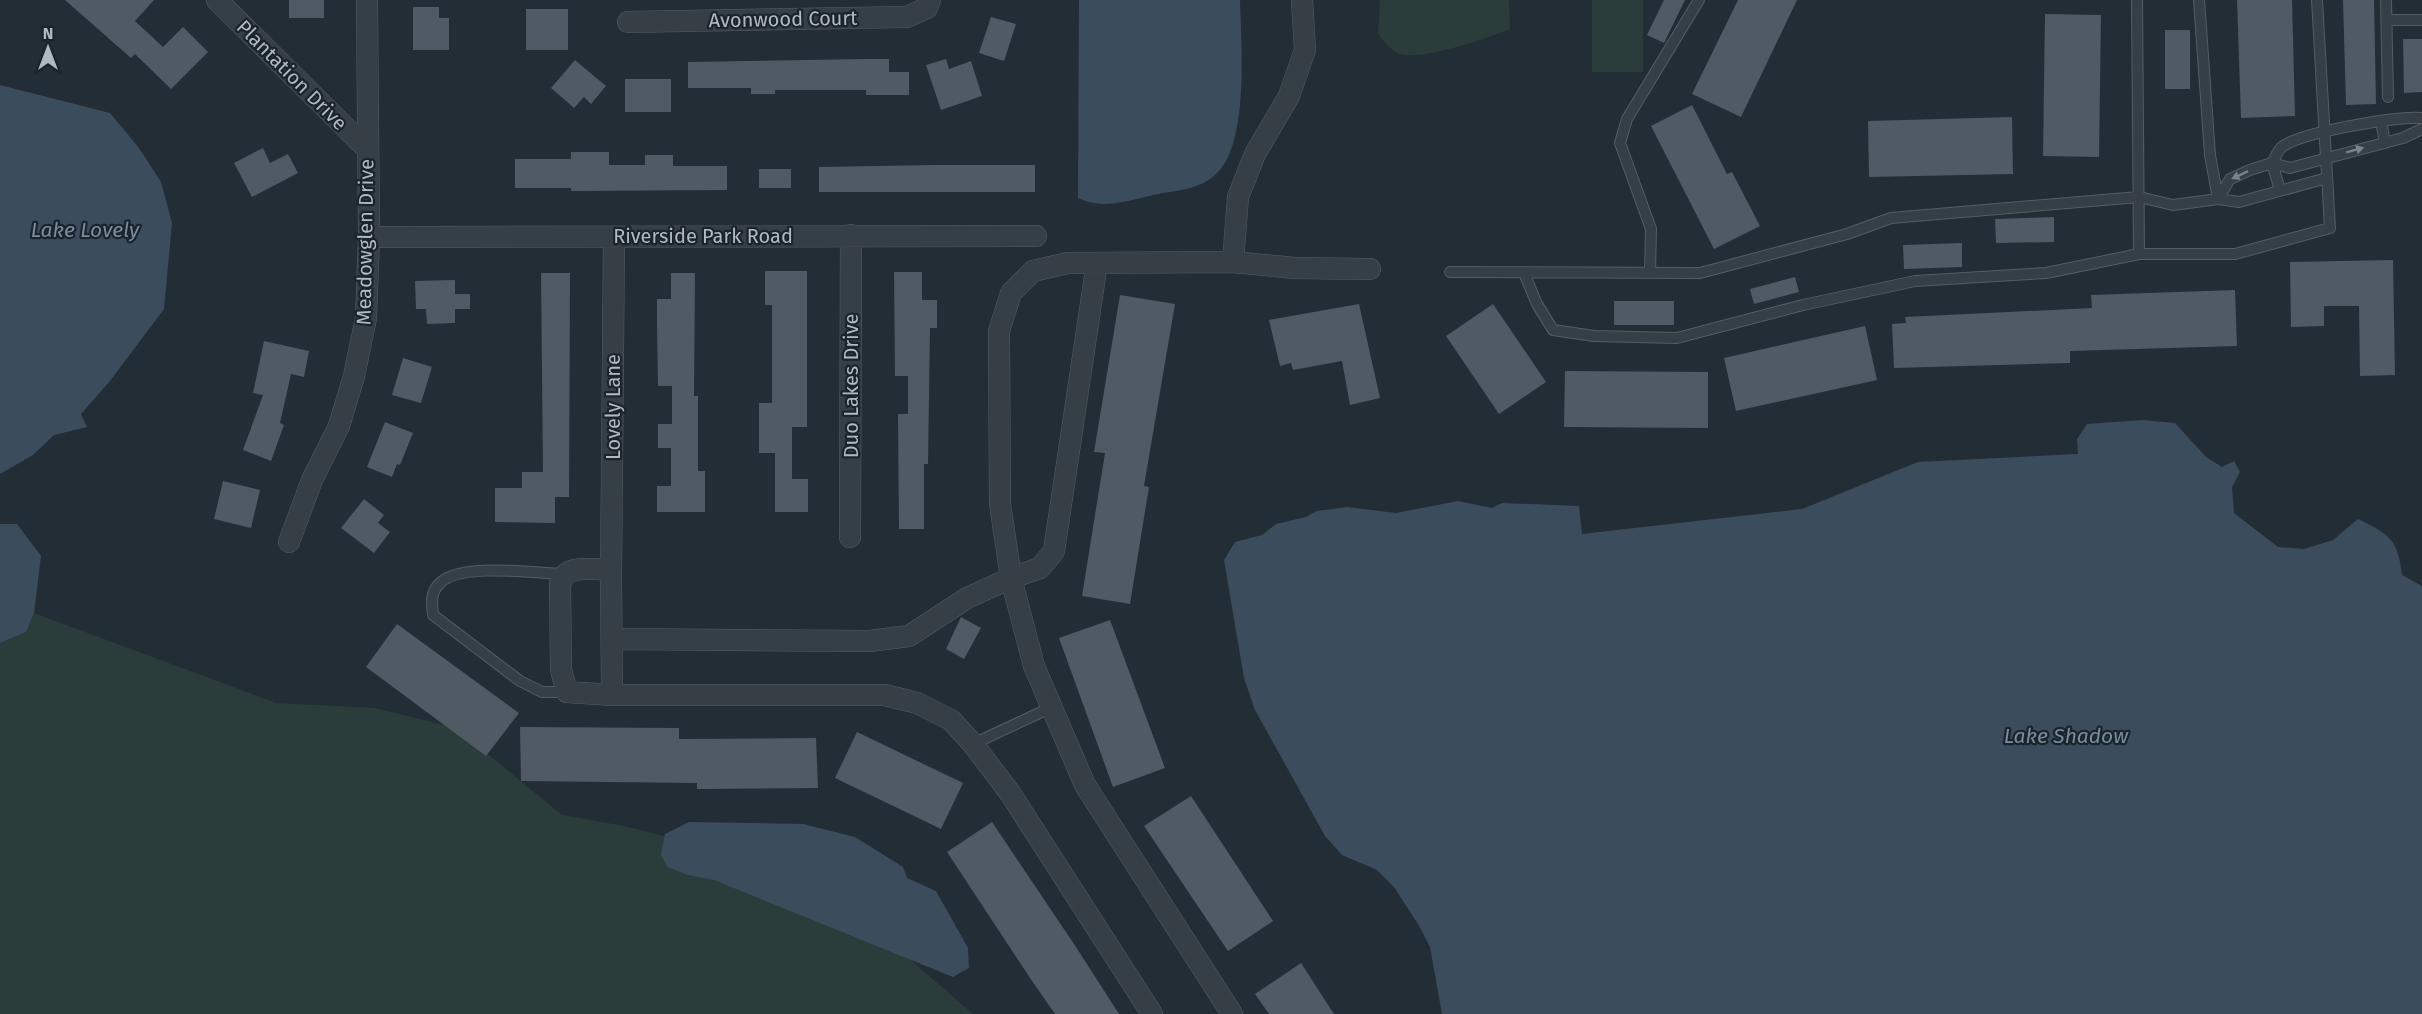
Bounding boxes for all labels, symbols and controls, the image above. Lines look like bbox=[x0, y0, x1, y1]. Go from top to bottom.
street label: Avonwood Court bbox=[708, 6, 858, 32]
street label: Plantation Drive bbox=[232, 15, 352, 135]
north arrow bbox=[18, 18, 78, 78]
text: N bbox=[43, 24, 53, 43]
one-way arrow bbox=[2346, 145, 2365, 155]
street label: Meadowglen Drive bbox=[352, 159, 378, 325]
one-way arrow bbox=[2232, 170, 2249, 179]
water label: Lake Lovely bbox=[31, 217, 140, 243]
street label: Riverside Park Road bbox=[613, 224, 793, 248]
street label: Duo Lakes Drive bbox=[839, 314, 863, 458]
street label: Lovely Lane bbox=[601, 354, 625, 460]
water label: Lake Shadow bbox=[2004, 723, 2129, 749]

